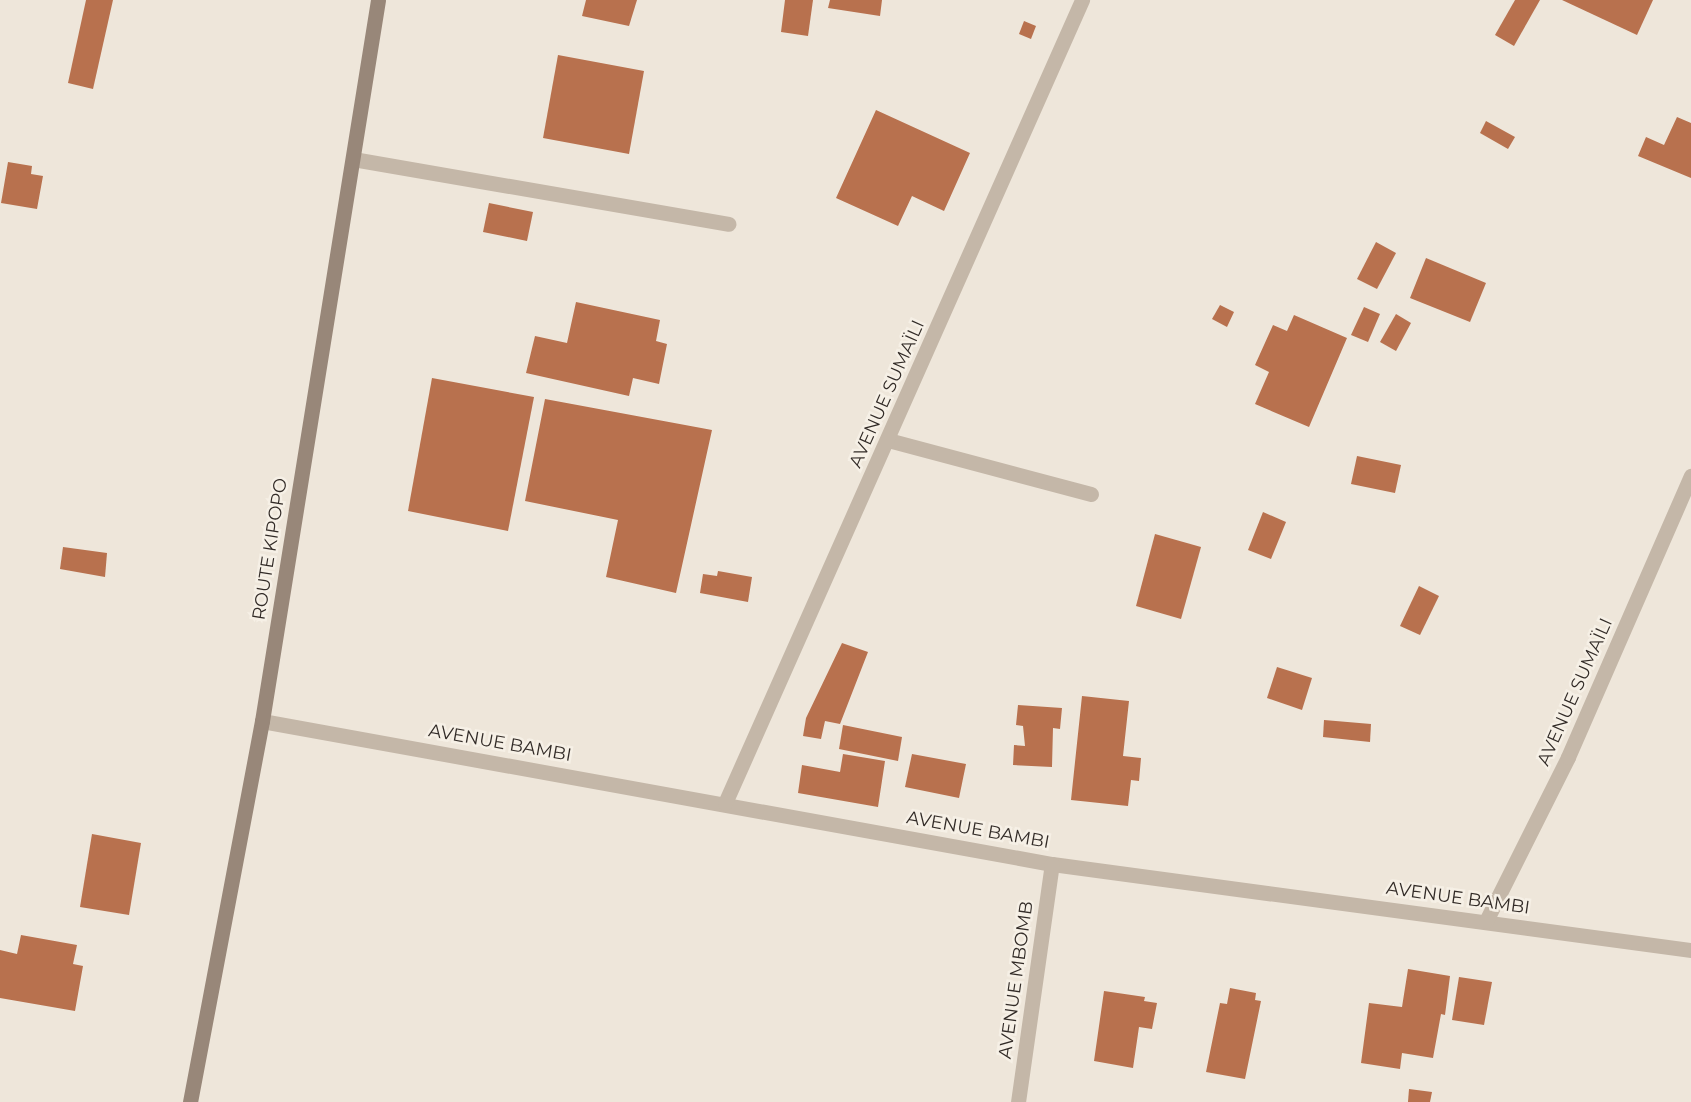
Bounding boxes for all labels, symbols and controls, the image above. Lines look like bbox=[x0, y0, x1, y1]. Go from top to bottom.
street label: AVENUE SUMAÏLI bbox=[845, 317, 929, 471]
street label: ROUTE KIPOPO bbox=[248, 476, 292, 622]
street label: AVENUE SUMAÏLI bbox=[1533, 615, 1617, 769]
street label: AVENUE BAMBI bbox=[427, 720, 573, 766]
street label: AVENUE BAMBI bbox=[905, 807, 1051, 853]
street label: AVENUE BAMBI bbox=[1385, 877, 1531, 919]
street label: AVENUE MBOMB bbox=[994, 900, 1038, 1060]

